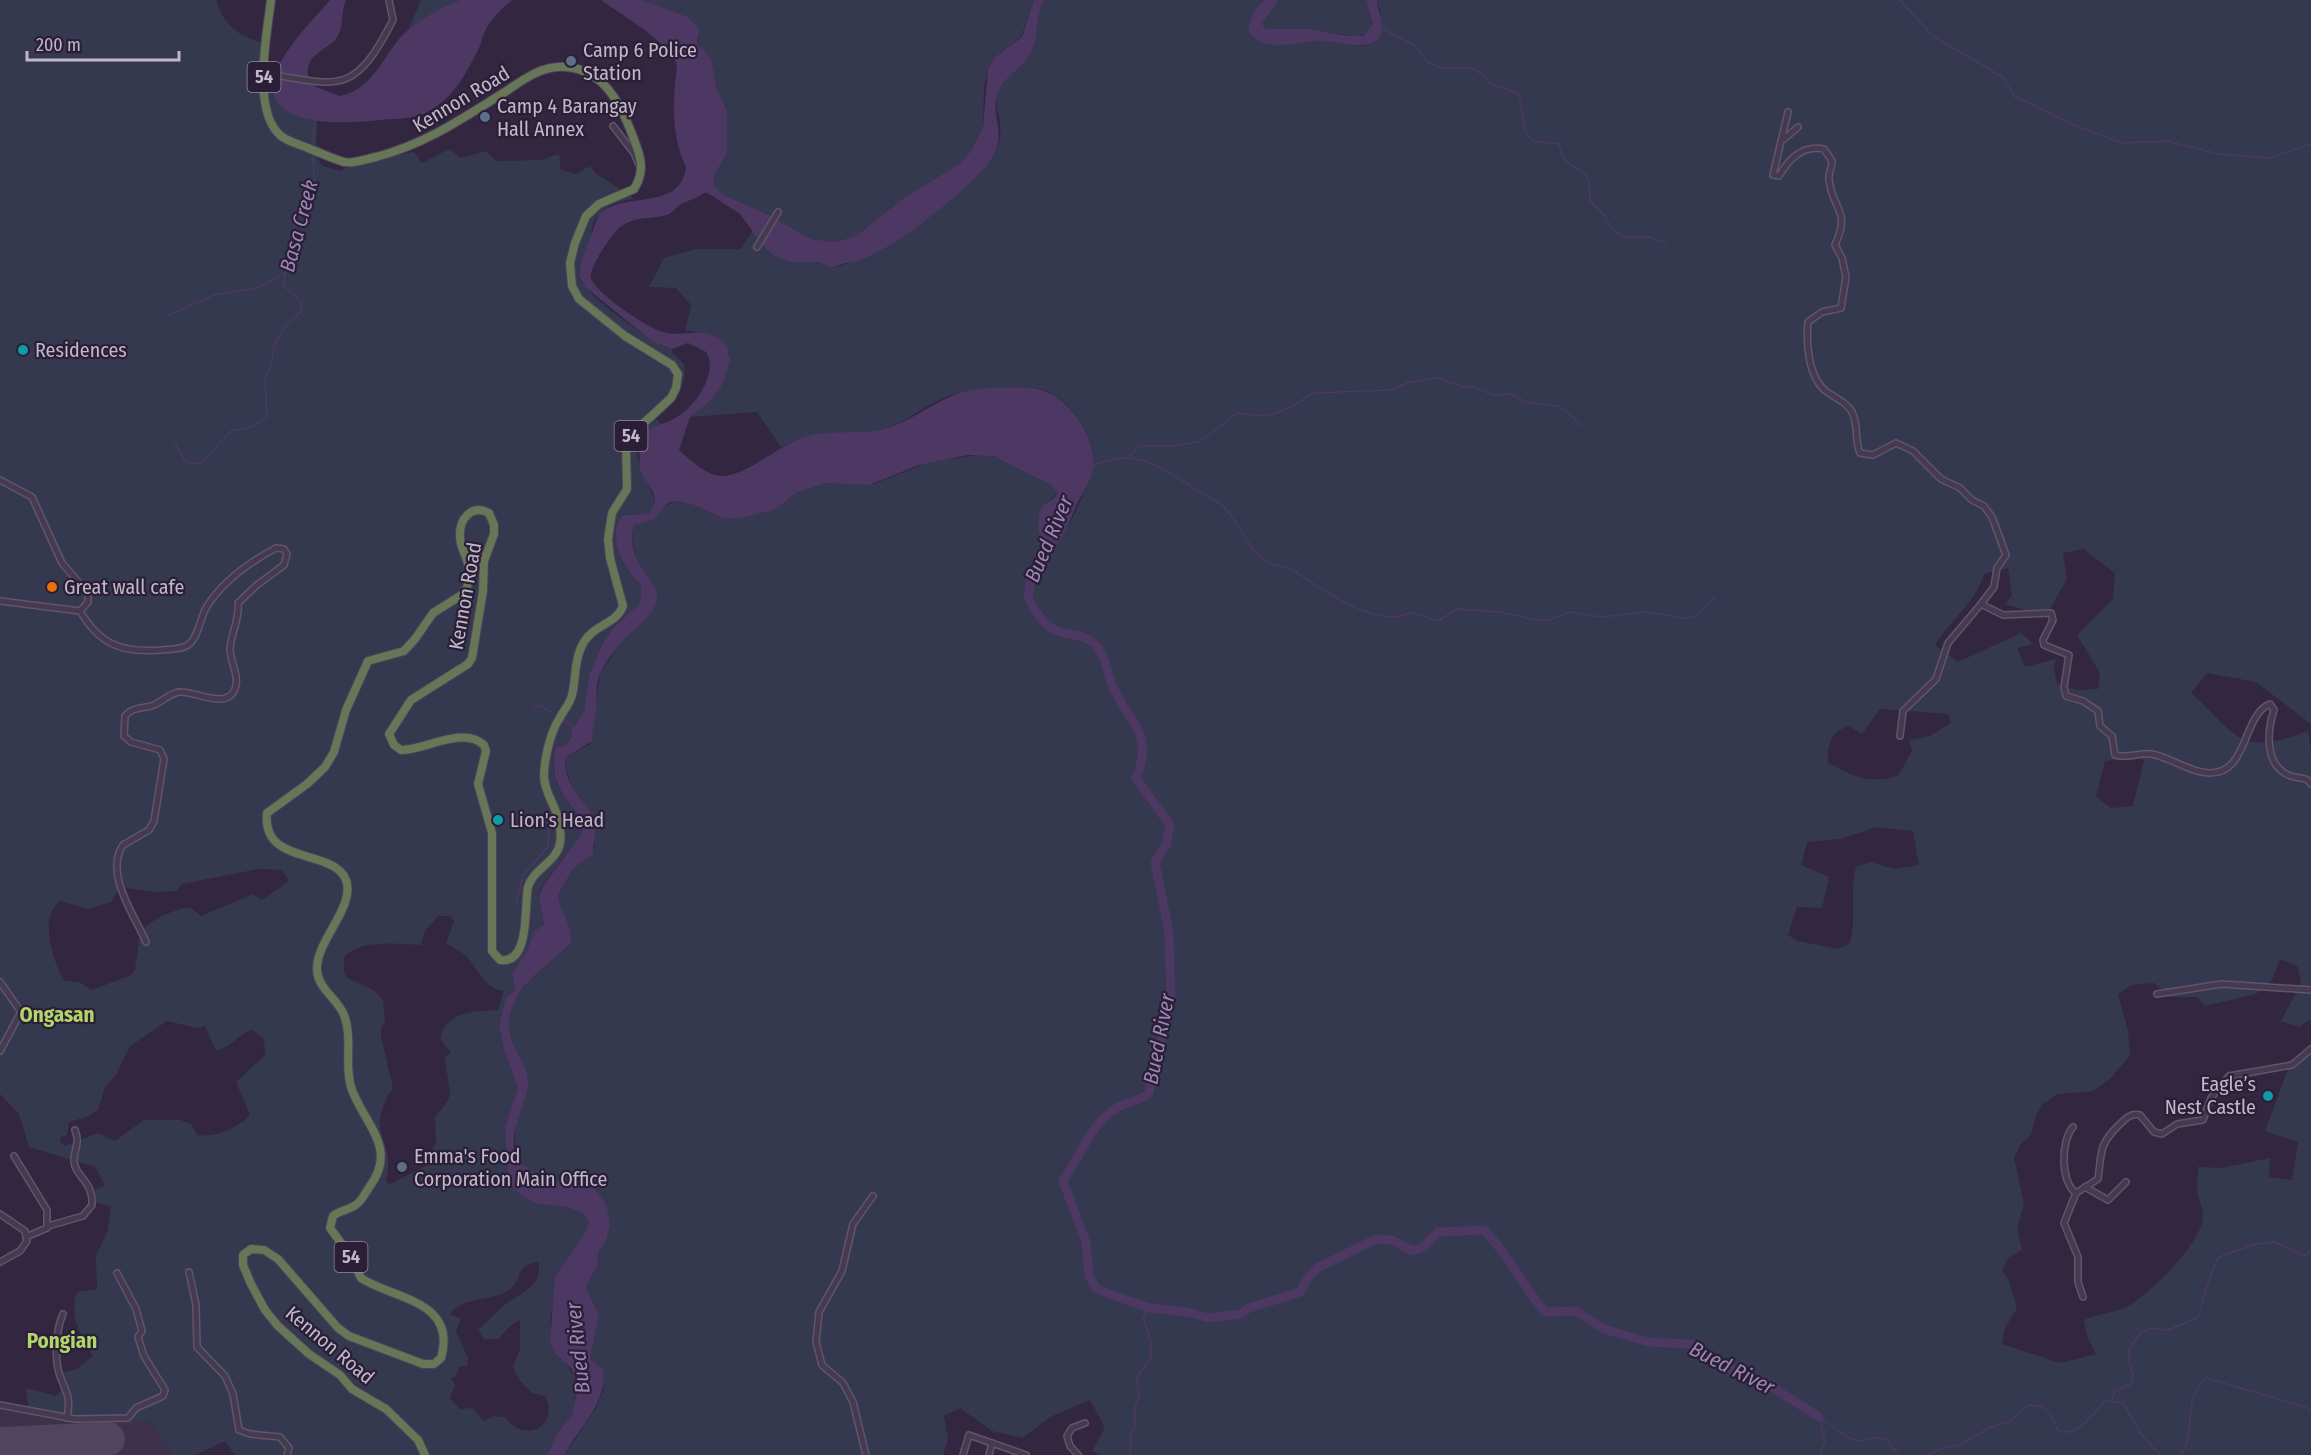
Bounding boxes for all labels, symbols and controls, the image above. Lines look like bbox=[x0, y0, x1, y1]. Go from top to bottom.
scale bar bbox=[27, 24, 178, 62]
text: 200 m bbox=[36, 34, 81, 56]
place label: Camp 6 Police Station bbox=[583, 38, 697, 85]
marker: Camp 6 Police Station bbox=[564, 54, 578, 68]
street label: Kennon Road bbox=[408, 61, 514, 137]
road number: 54 bbox=[248, 62, 280, 92]
place label: Camp 4 Barangay Hall Annex bbox=[497, 94, 637, 141]
marker: Camp 4 Barangay Hall Annex bbox=[478, 110, 492, 124]
water label: Basa Creek bbox=[274, 177, 324, 275]
place label: Residences bbox=[35, 338, 127, 362]
marker: Residences bbox=[16, 343, 30, 357]
road number: 54 bbox=[614, 421, 648, 451]
water label: Bued River bbox=[1019, 491, 1079, 586]
street label: Kennon Road bbox=[444, 540, 486, 652]
place label: Great wall cafe bbox=[64, 575, 184, 599]
marker: Great wall cafe bbox=[45, 580, 59, 594]
place label: Lion's Head bbox=[510, 808, 604, 832]
marker: Lion's Head bbox=[491, 813, 505, 827]
water label: Bued River bbox=[1138, 991, 1181, 1086]
district label: Ongasan bbox=[19, 1002, 95, 1028]
place label: Eagle’s Nest Castle bbox=[2165, 1072, 2256, 1119]
marker: Eagle’s Nest Castle bbox=[2261, 1089, 2275, 1103]
place label: Emma's Food Corporation Main Office bbox=[414, 1144, 607, 1191]
marker: Emma's Food Corporation Main Office bbox=[395, 1160, 409, 1174]
road number: 54 bbox=[334, 1242, 368, 1272]
water label: Bued River bbox=[560, 1300, 596, 1395]
street label: Kennon Road bbox=[281, 1301, 379, 1389]
district label: Pongian bbox=[27, 1328, 97, 1354]
water label: Bued River bbox=[1685, 1336, 1779, 1401]

